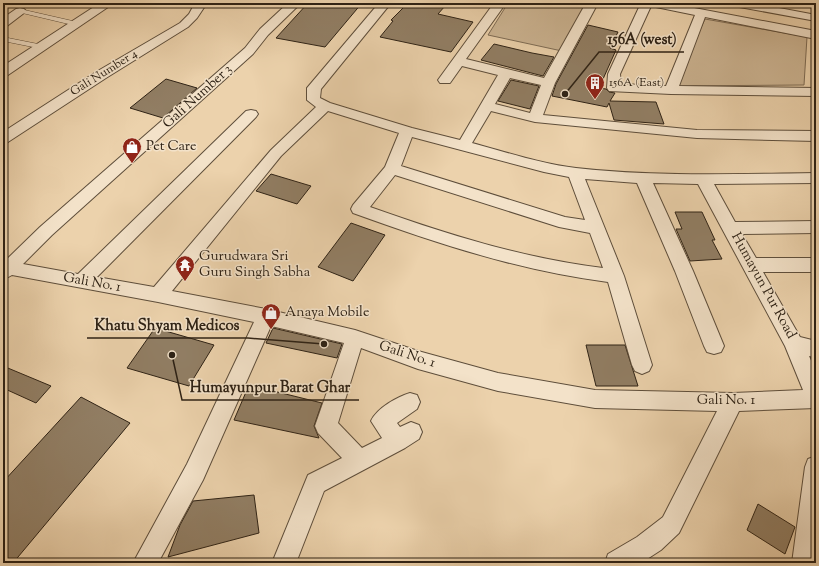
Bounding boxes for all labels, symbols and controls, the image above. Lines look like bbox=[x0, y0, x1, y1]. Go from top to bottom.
callout: 156A (west) bbox=[599, 25, 684, 52]
text: 156A (west) bbox=[607, 30, 677, 51]
street label: Gali Number 4 bbox=[67, 45, 141, 101]
street label: Gali Number 3 bbox=[159, 60, 237, 134]
building icon: 156A (East) bbox=[584, 72, 606, 100]
place label: 156A (East) bbox=[609, 74, 664, 92]
shop icon: Pet Care bbox=[121, 136, 143, 164]
place label: Pet Care bbox=[146, 137, 197, 157]
street label: Humayun Pur Road bbox=[725, 229, 801, 343]
place label: Gurudwara Sri Guru Singh Sabha bbox=[199, 247, 311, 283]
temple icon: Gurudwara Sri Guru Singh Sabha bbox=[174, 254, 196, 282]
street label: Gali No. 1 bbox=[62, 268, 123, 298]
shop icon: Anaya Mobile bbox=[260, 302, 282, 330]
place label: Anaya Mobile bbox=[285, 303, 369, 323]
callout: Khatu Shyam Medicos bbox=[87, 311, 248, 338]
text: Khatu Shyam Medicos bbox=[94, 316, 240, 337]
street label: Gali No. 1 bbox=[376, 336, 438, 374]
callout: Humayunpur Barat Ghar bbox=[182, 373, 359, 400]
text: Humayunpur Barat Ghar bbox=[190, 378, 351, 399]
street label: Gali No. 1 bbox=[697, 391, 755, 411]

